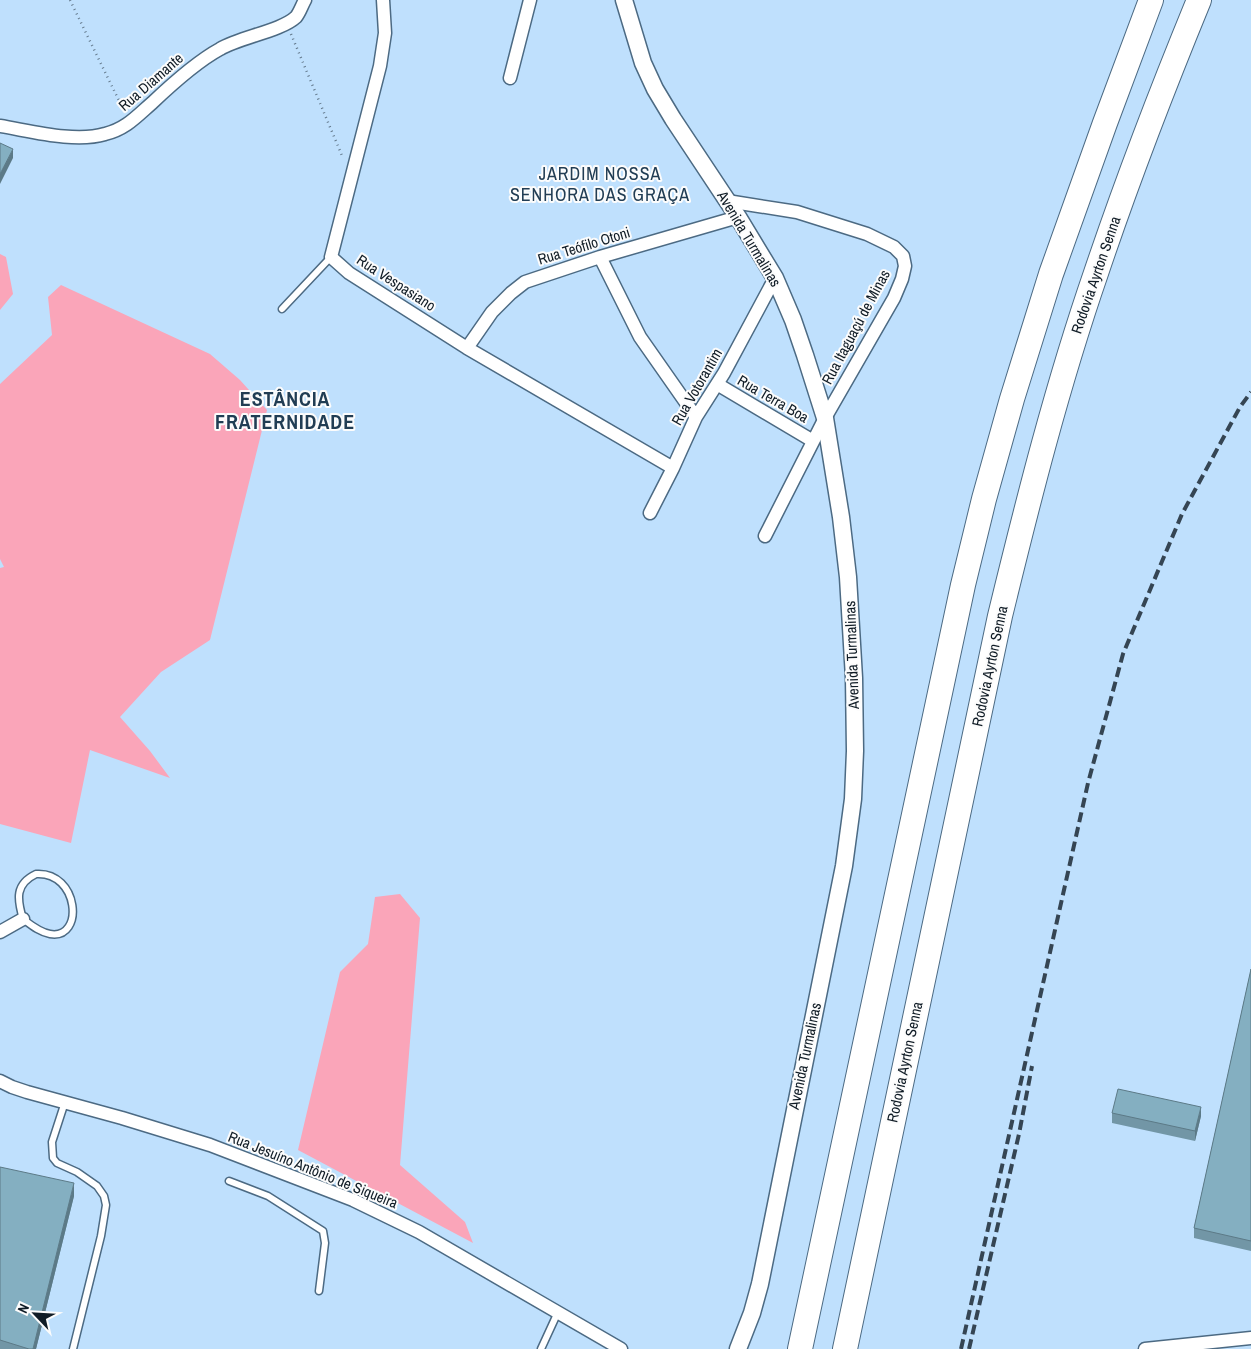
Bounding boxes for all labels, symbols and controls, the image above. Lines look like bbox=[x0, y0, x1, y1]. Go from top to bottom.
street label: Rua Diamante bbox=[114, 48, 188, 116]
district label: JARDIM NOSSA SENHORA DAS GRAÇA bbox=[510, 161, 690, 207]
street label: Avenida Turmalinas bbox=[712, 186, 786, 291]
street label: Rodovia Ayrton Senna bbox=[1066, 213, 1126, 336]
street label: Rua Teófilo Otoni bbox=[535, 222, 633, 270]
street label: Rua Vespasiano bbox=[353, 249, 440, 316]
street label: Rua Itaguaçú de Minas bbox=[816, 266, 895, 388]
street label: Rua Votorantim bbox=[666, 344, 727, 429]
street label: Rua Terra Boa bbox=[734, 370, 813, 428]
district label: ESTÂNCIA FRATERNIDADE bbox=[215, 385, 355, 435]
street label: Avenida Turmalinas bbox=[839, 600, 864, 711]
street label: Rodovia Ayrton Senna bbox=[966, 603, 1013, 728]
street label: Rodovia Ayrton Senna bbox=[881, 999, 928, 1124]
street label: Avenida Turmalinas bbox=[783, 1001, 826, 1112]
street label: Rua Jesuíno Antônio de Siqueira bbox=[225, 1126, 401, 1213]
north arrow bbox=[10, 1289, 60, 1339]
text: N bbox=[13, 1301, 33, 1316]

